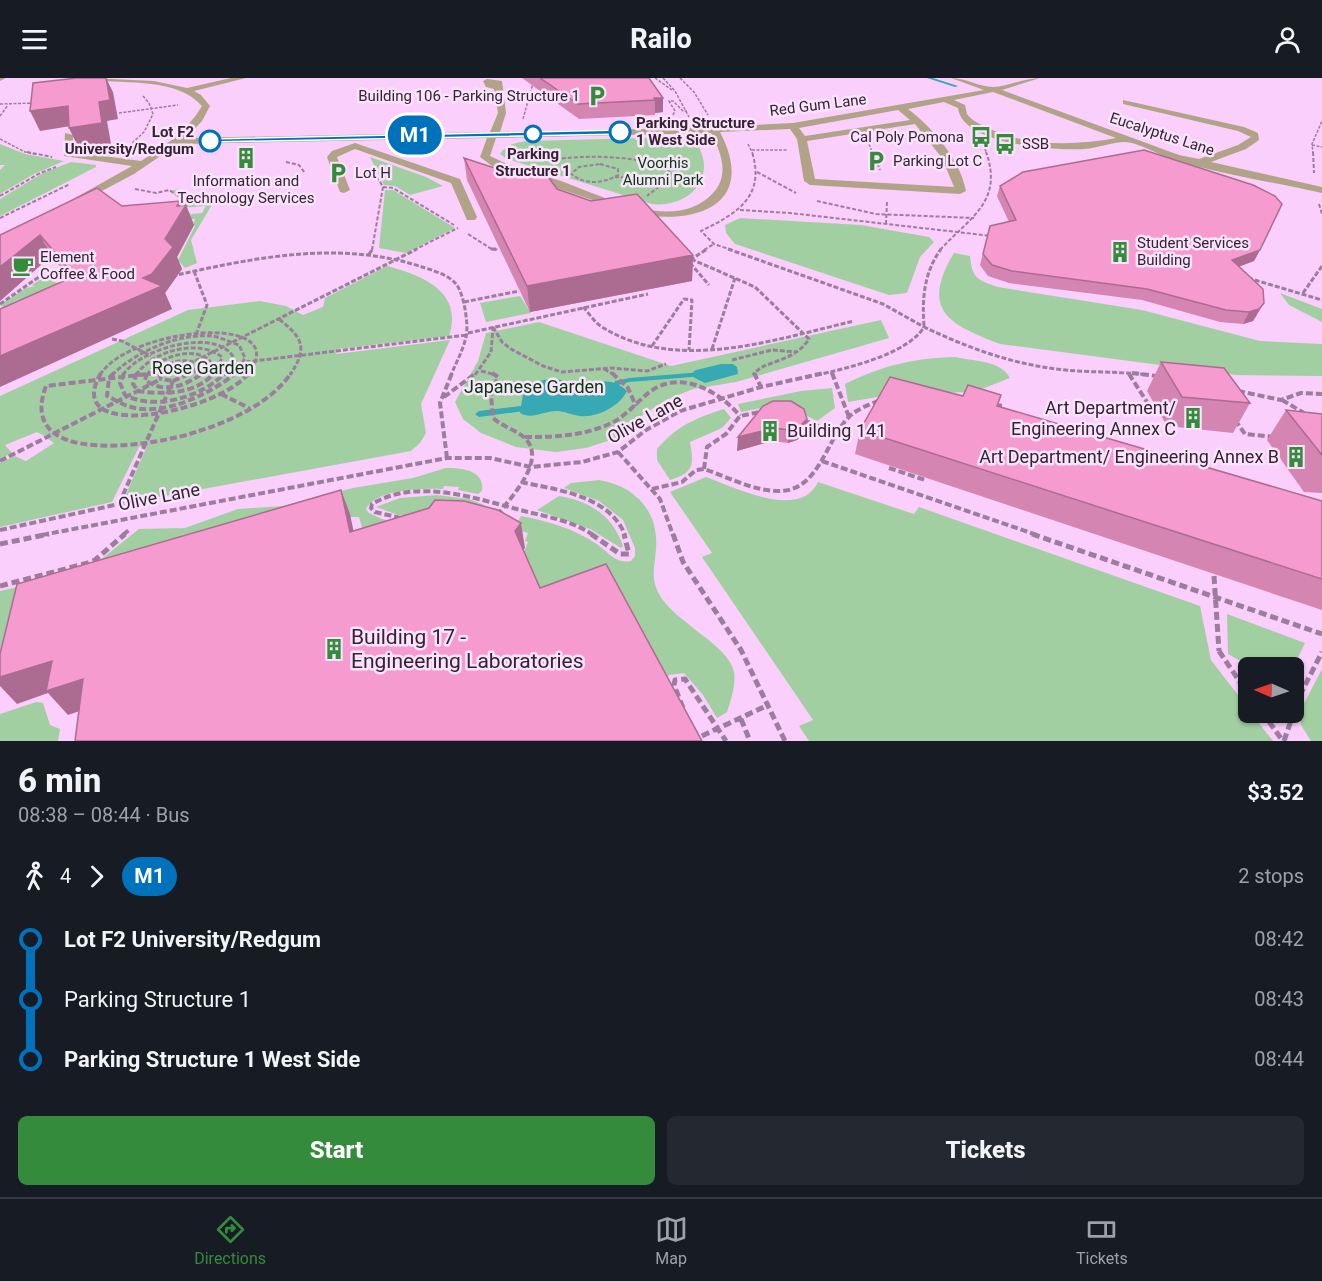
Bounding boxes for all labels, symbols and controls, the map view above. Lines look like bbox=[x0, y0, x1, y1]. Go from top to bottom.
icon: menu bbox=[18, 23, 51, 56]
text: Railo bbox=[630, 23, 692, 55]
icon: person bbox=[1271, 23, 1304, 56]
parking icon: Building 106 - Parking Structure 1 bbox=[585, 84, 609, 108]
place label: Building 106 - Parking Structure 1 bbox=[358, 87, 580, 105]
street label: Red Gum Lane bbox=[769, 90, 867, 120]
street label: Eucalyptus Lane bbox=[1107, 109, 1217, 159]
place label: Parking Structure 1 West Side bbox=[636, 114, 755, 149]
line badge: M1 bbox=[388, 116, 442, 154]
marker: Parking Structure 1 West Side bbox=[609, 121, 631, 143]
place label: Lot F2 University/Redgum bbox=[65, 123, 194, 158]
text: M1 bbox=[400, 123, 430, 147]
marker: Parking Structure 1 bbox=[524, 125, 542, 143]
bus stop icon: Cal Poly Pomona bbox=[969, 125, 993, 149]
place label: Cal Poly Pomona bbox=[850, 128, 964, 146]
marker: Lot F2 University/Redgum bbox=[199, 130, 221, 152]
bus stop icon: SSB bbox=[993, 132, 1017, 156]
place label: SSB bbox=[1022, 135, 1049, 153]
place label: Parking Structure 1 bbox=[495, 145, 571, 180]
building icon: Information and Technology Services bbox=[234, 146, 258, 170]
parking icon: Parking Lot C bbox=[864, 149, 888, 173]
place label: Parking Lot C bbox=[893, 152, 983, 170]
park label: Voorhis Alumni Park bbox=[623, 154, 704, 189]
parking icon: Lot H bbox=[326, 161, 350, 185]
place label: Lot H bbox=[355, 164, 391, 182]
place label: Information and Technology Services bbox=[177, 172, 315, 207]
place label: Student Services Building bbox=[1137, 234, 1249, 269]
building icon: Student Services Building bbox=[1108, 240, 1132, 264]
place label: Element Coffee & Food bbox=[40, 248, 135, 283]
cafe icon: Element Coffee & Food bbox=[11, 254, 35, 278]
park label: Rose Garden bbox=[152, 357, 254, 378]
park label: Japanese Garden bbox=[464, 376, 604, 397]
street label: Olive Lane bbox=[603, 389, 686, 448]
place label: Art Department/ Engineering Annex C bbox=[1011, 397, 1176, 439]
building icon: Art Department/ Engineering Annex C bbox=[1181, 406, 1205, 430]
building icon: Building 141 bbox=[758, 419, 782, 443]
place label: Building 141 bbox=[787, 420, 886, 441]
building icon: Art Department/ Engineering Annex B bbox=[1284, 445, 1308, 469]
place label: Art Department/ Engineering Annex B bbox=[979, 446, 1279, 467]
street label: Olive Lane bbox=[116, 478, 202, 515]
place label: Building 17 - Engineering Laboratories bbox=[351, 625, 584, 673]
building icon: Building 17 - Engineering Laboratories bbox=[322, 637, 346, 661]
north arrow bbox=[1238, 657, 1304, 723]
map controls bbox=[1238, 657, 1304, 723]
text: 6 min bbox=[18, 761, 101, 800]
text: $3.52 bbox=[1247, 780, 1304, 805]
text: 08:38 – 08:44 · Bus bbox=[18, 803, 190, 827]
icon: walk bbox=[18, 860, 51, 893]
icon: forward bbox=[80, 860, 113, 893]
text: 4 bbox=[60, 864, 71, 888]
text: M1 bbox=[134, 864, 165, 888]
text: 2 stops bbox=[1238, 864, 1304, 888]
text: Lot F2 University/Redgum bbox=[64, 927, 321, 952]
text: 08:42 bbox=[1254, 927, 1304, 951]
text: Parking Structure 1 bbox=[64, 987, 251, 1012]
text: 08:43 bbox=[1254, 987, 1304, 1011]
text: Parking Structure 1 West Side bbox=[64, 1047, 360, 1072]
text: 08:44 bbox=[1254, 1047, 1304, 1071]
button: Start bbox=[18, 1116, 655, 1185]
button: Tickets bbox=[667, 1116, 1304, 1185]
tab: Directions bbox=[194, 1213, 266, 1268]
tab: Map bbox=[655, 1213, 688, 1268]
tab: Tickets bbox=[1076, 1213, 1128, 1268]

